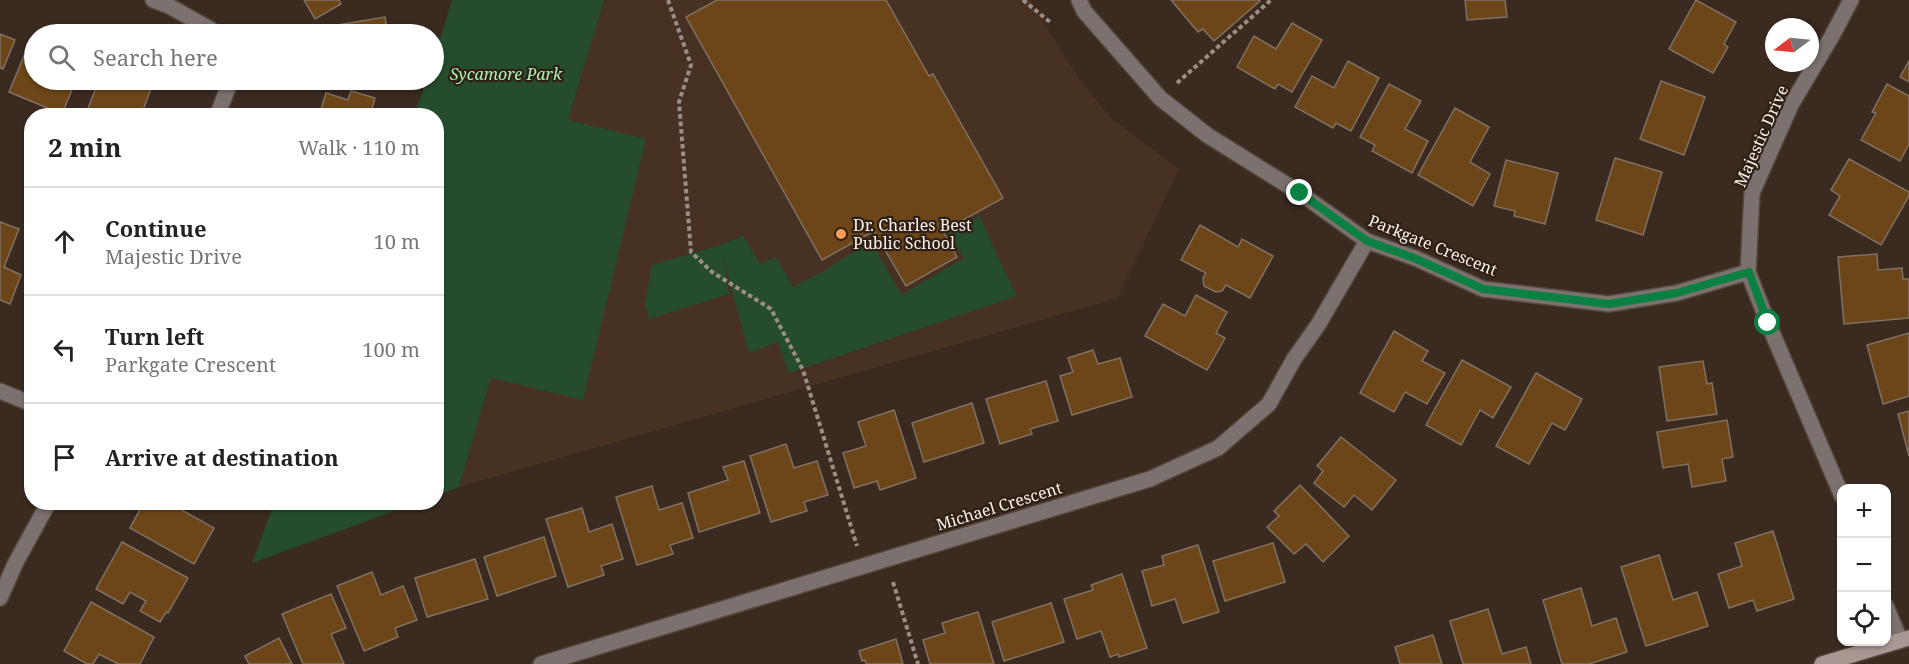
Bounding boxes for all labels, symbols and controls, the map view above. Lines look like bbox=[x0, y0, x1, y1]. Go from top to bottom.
north arrow bbox=[1765, 18, 1819, 72]
search box bbox=[24, 24, 444, 90]
icon: search bbox=[45, 41, 78, 74]
text: Search here bbox=[93, 42, 218, 72]
park label: Sycamore Park bbox=[450, 63, 563, 85]
street label: Majestic Drive bbox=[1729, 82, 1793, 190]
text: 2 min bbox=[48, 129, 122, 165]
text: Walk · 110 m bbox=[298, 134, 420, 161]
route end bbox=[1286, 179, 1312, 205]
street label: Parkgate Crescent bbox=[1365, 209, 1501, 281]
text: Continue bbox=[105, 213, 207, 243]
place label: Dr. Charles Best Public School bbox=[853, 214, 972, 254]
icon: ahead bbox=[48, 225, 81, 258]
marker: Dr. Charles Best Public School bbox=[834, 227, 848, 241]
text: 10 m bbox=[374, 228, 420, 255]
text: Majestic Drive bbox=[105, 243, 242, 270]
route start bbox=[1754, 309, 1780, 335]
text: Turn left bbox=[105, 321, 204, 351]
icon: left bbox=[48, 333, 81, 366]
text: 100 m bbox=[362, 336, 420, 363]
text: Parkgate Crescent bbox=[105, 351, 276, 378]
icon: arrive bbox=[48, 441, 81, 474]
text: Arrive at destination bbox=[105, 442, 339, 472]
street label: Michael Crescent bbox=[933, 476, 1065, 536]
map controls bbox=[1837, 484, 1891, 646]
button: + bbox=[1837, 484, 1891, 538]
button: − bbox=[1837, 538, 1891, 592]
button: locate bbox=[1837, 592, 1891, 646]

